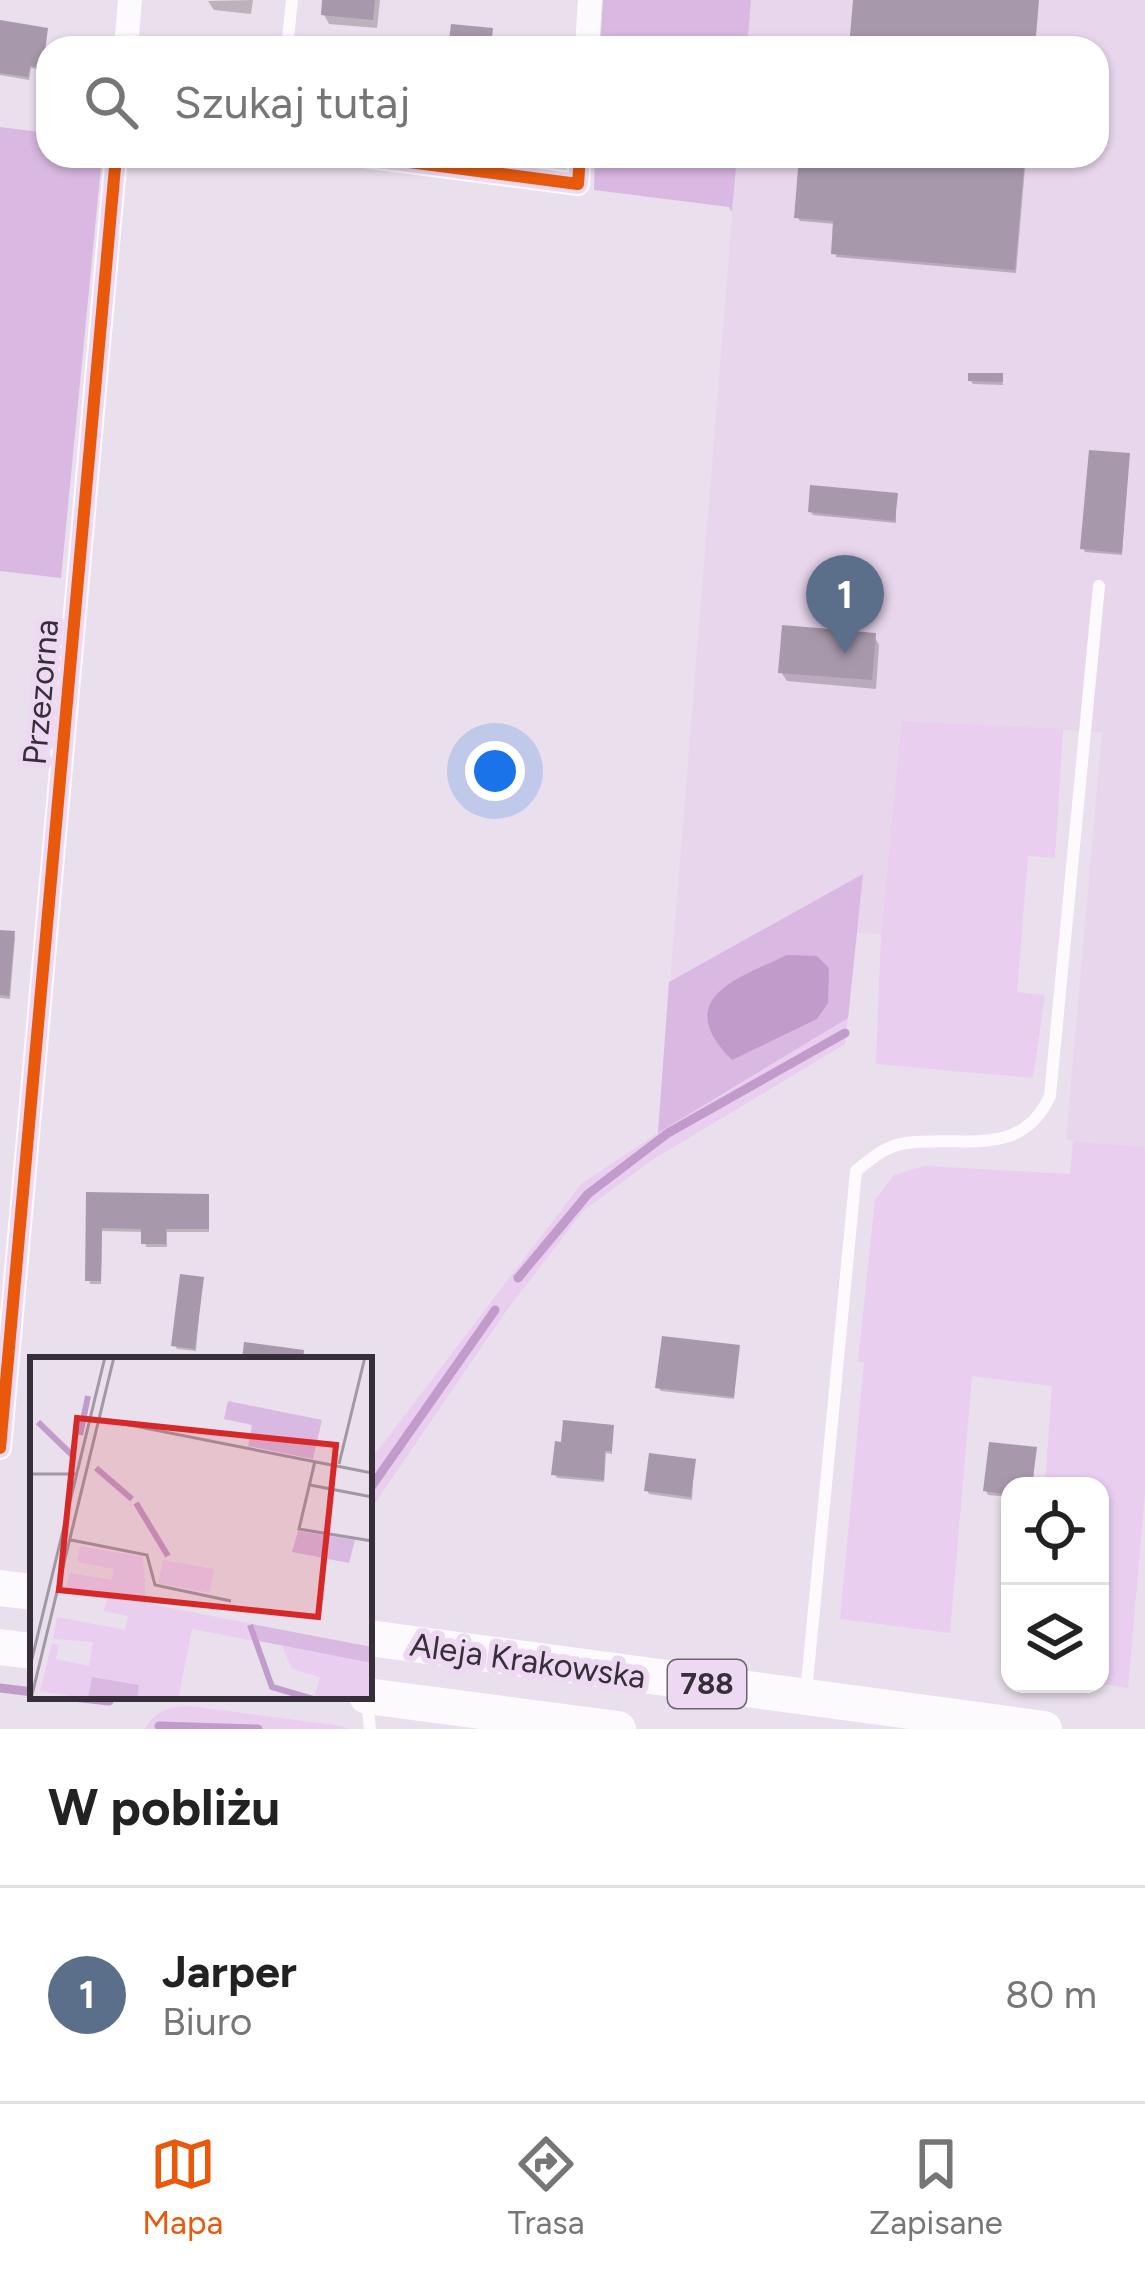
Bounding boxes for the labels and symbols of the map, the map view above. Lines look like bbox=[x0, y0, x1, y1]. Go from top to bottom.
pin: 1 bbox=[806, 555, 884, 654]
street label: Przezorna bbox=[15, 618, 66, 767]
your location bbox=[465, 741, 525, 801]
inset map bbox=[30, 1357, 372, 1699]
street label: Aleja Krakowska bbox=[408, 1625, 648, 1696]
road number: 788 bbox=[668, 1660, 746, 1708]

